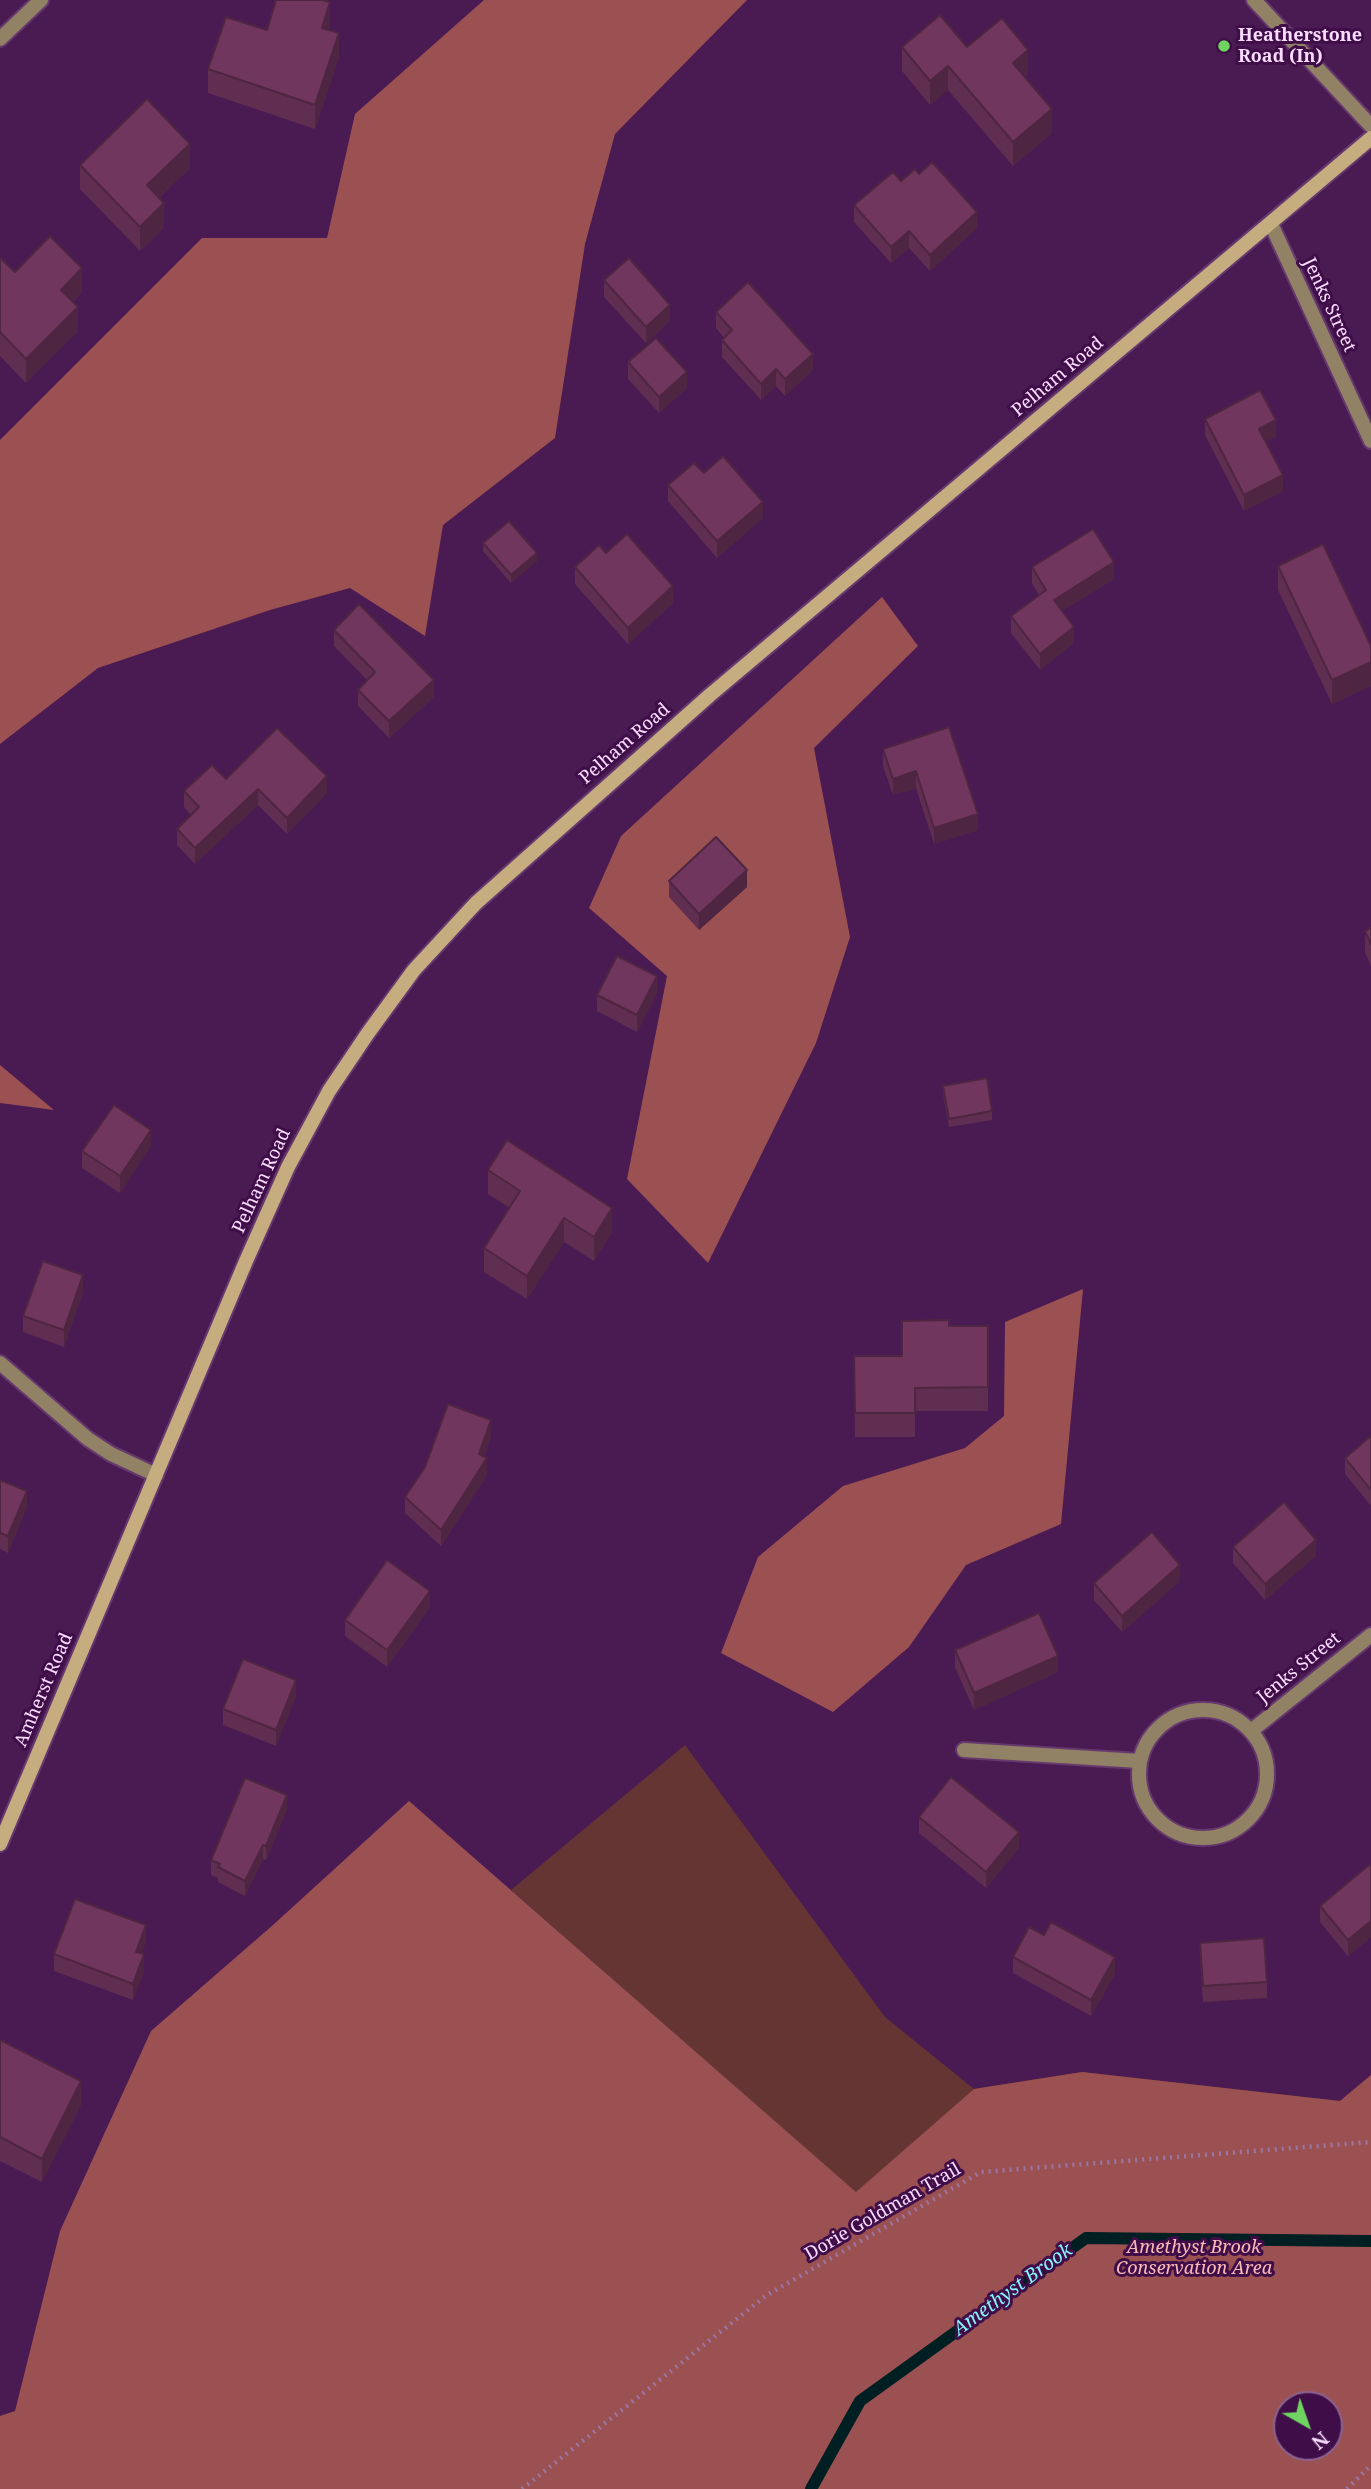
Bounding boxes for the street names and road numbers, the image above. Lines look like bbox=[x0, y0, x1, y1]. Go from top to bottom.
street label: Jenks Street bbox=[1298, 255, 1360, 355]
street label: Pelham Road bbox=[1008, 333, 1108, 421]
street label: Pelham Road bbox=[575, 699, 675, 789]
street label: Pelham Road bbox=[228, 1125, 296, 1237]
street label: Jenks Street bbox=[1253, 1628, 1345, 1708]
street label: Amherst Road bbox=[10, 1630, 78, 1750]
street label: Dorie Goldman Trail bbox=[801, 2159, 965, 2265]

